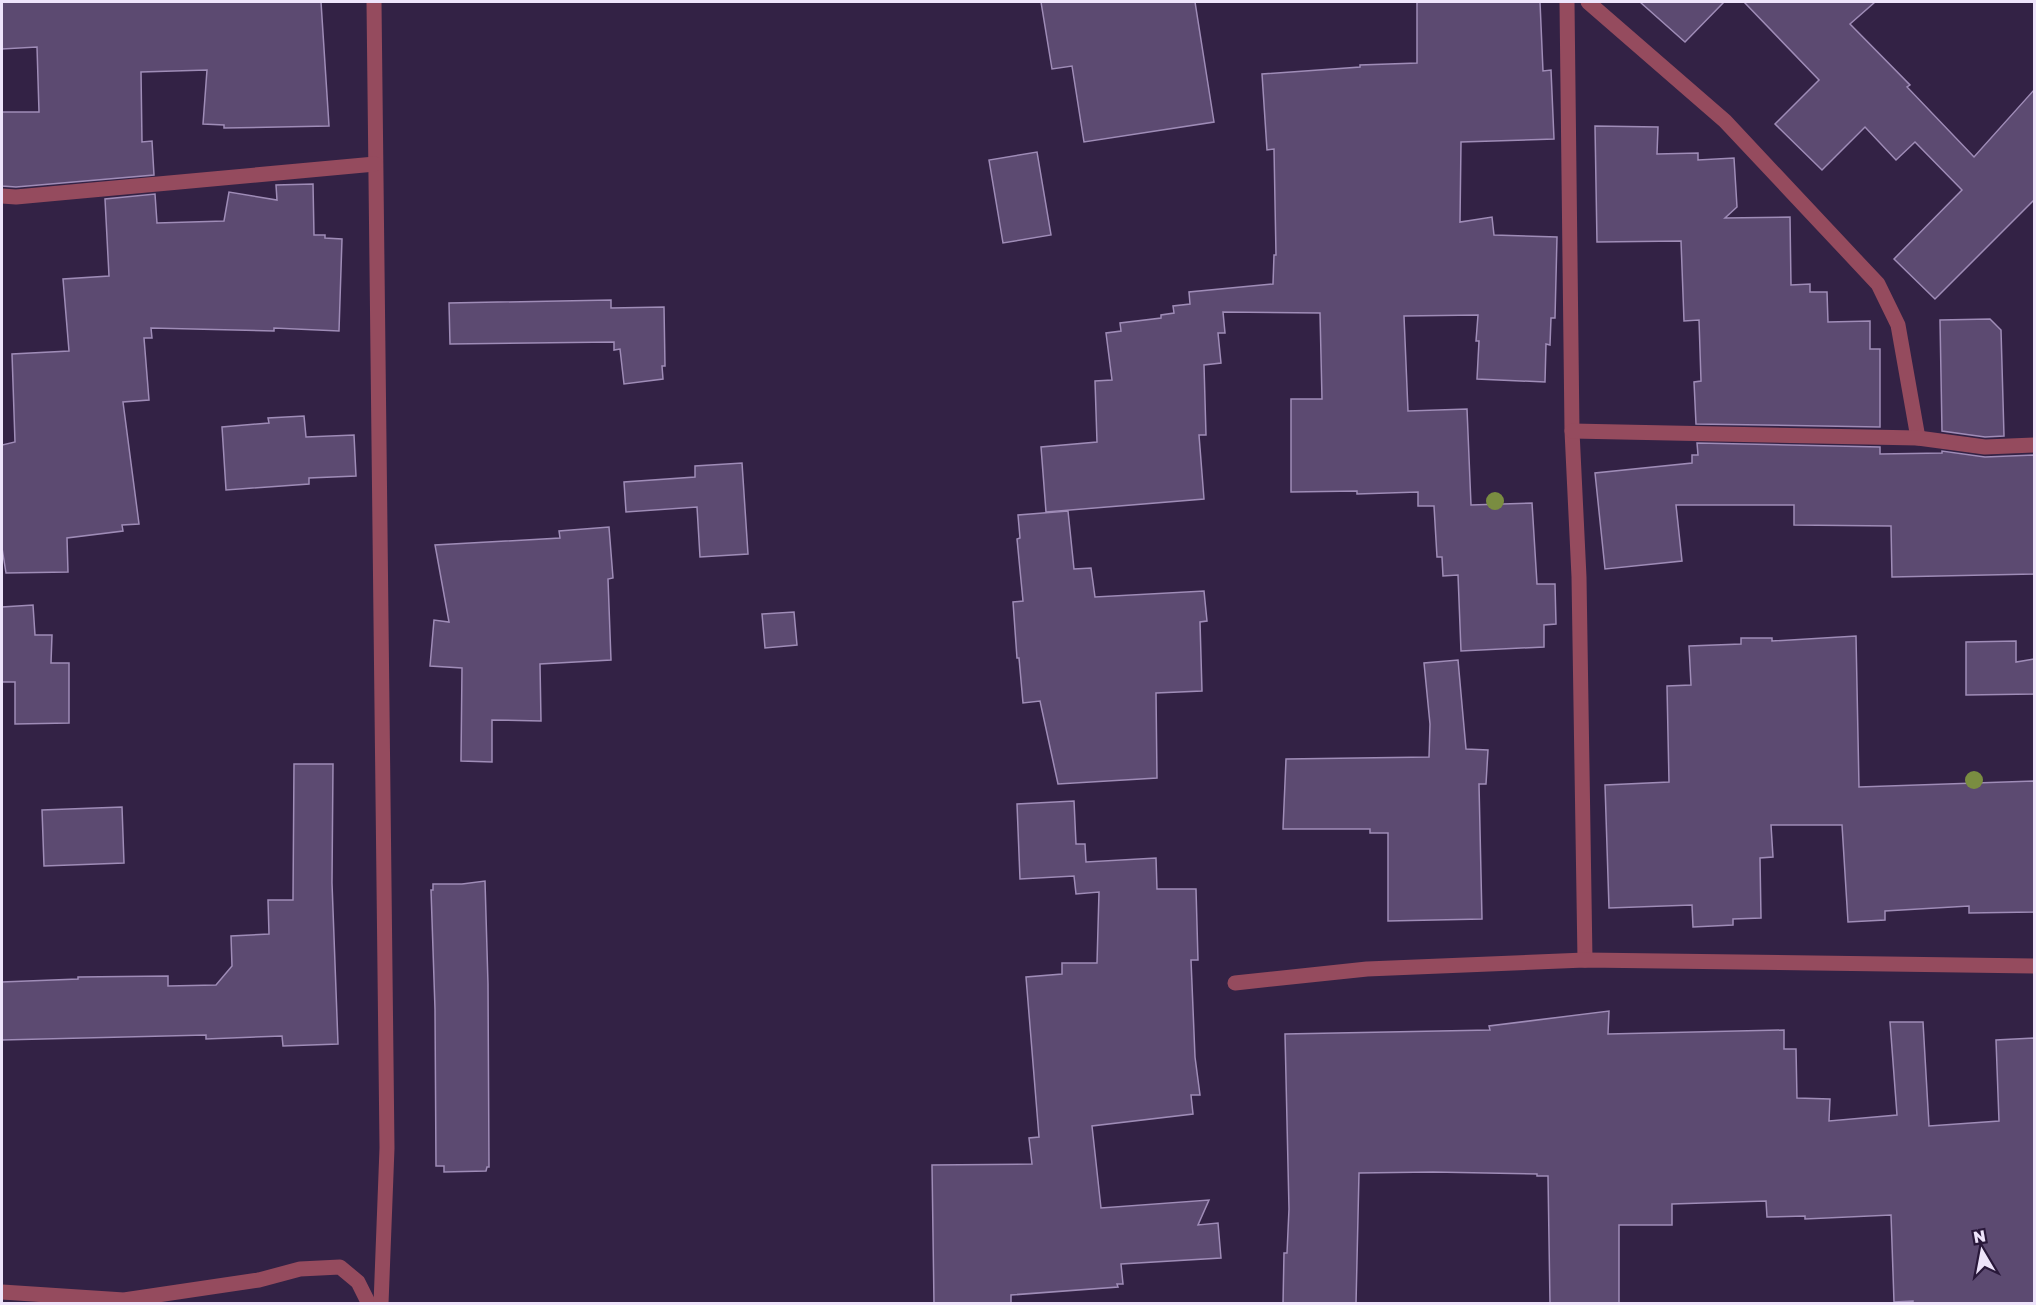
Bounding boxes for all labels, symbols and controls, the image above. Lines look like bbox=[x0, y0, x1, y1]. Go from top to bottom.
north arrow bbox=[1952, 1221, 2012, 1281]
text: N bbox=[1972, 1225, 1987, 1247]

